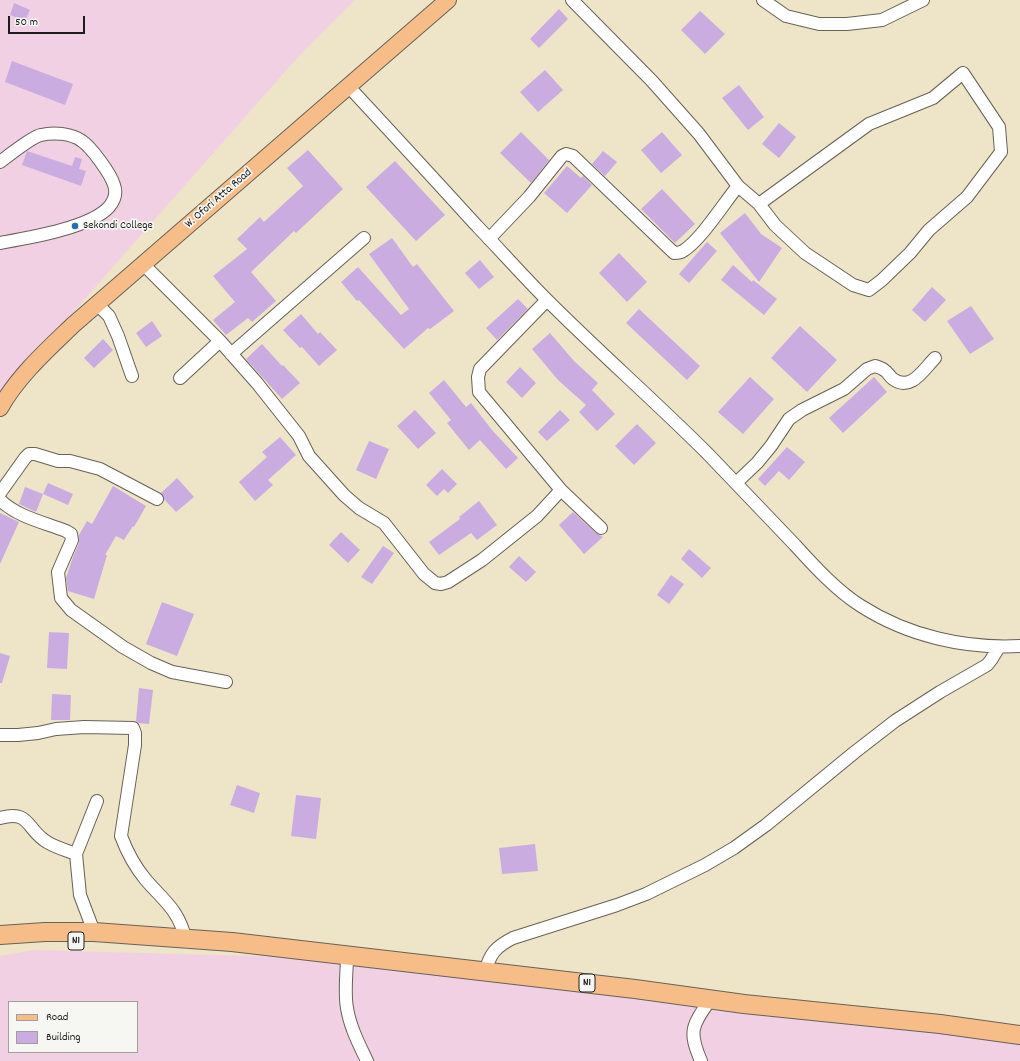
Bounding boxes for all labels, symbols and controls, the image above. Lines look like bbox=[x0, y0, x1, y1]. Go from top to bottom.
scale bar bbox=[10, 8, 87, 34]
text: 50 m bbox=[15, 14, 38, 31]
street label: W. Ofori Atta Road bbox=[183, 166, 255, 232]
place label: Sekondi College bbox=[83, 219, 153, 233]
marker: Sekondi College bbox=[70, 221, 80, 231]
road number: N1 bbox=[68, 932, 84, 950]
road number: N1 bbox=[579, 974, 595, 992]
legend bbox=[8, 1001, 138, 1053]
text: Road bbox=[46, 1009, 68, 1026]
text: Building bbox=[46, 1029, 81, 1046]

